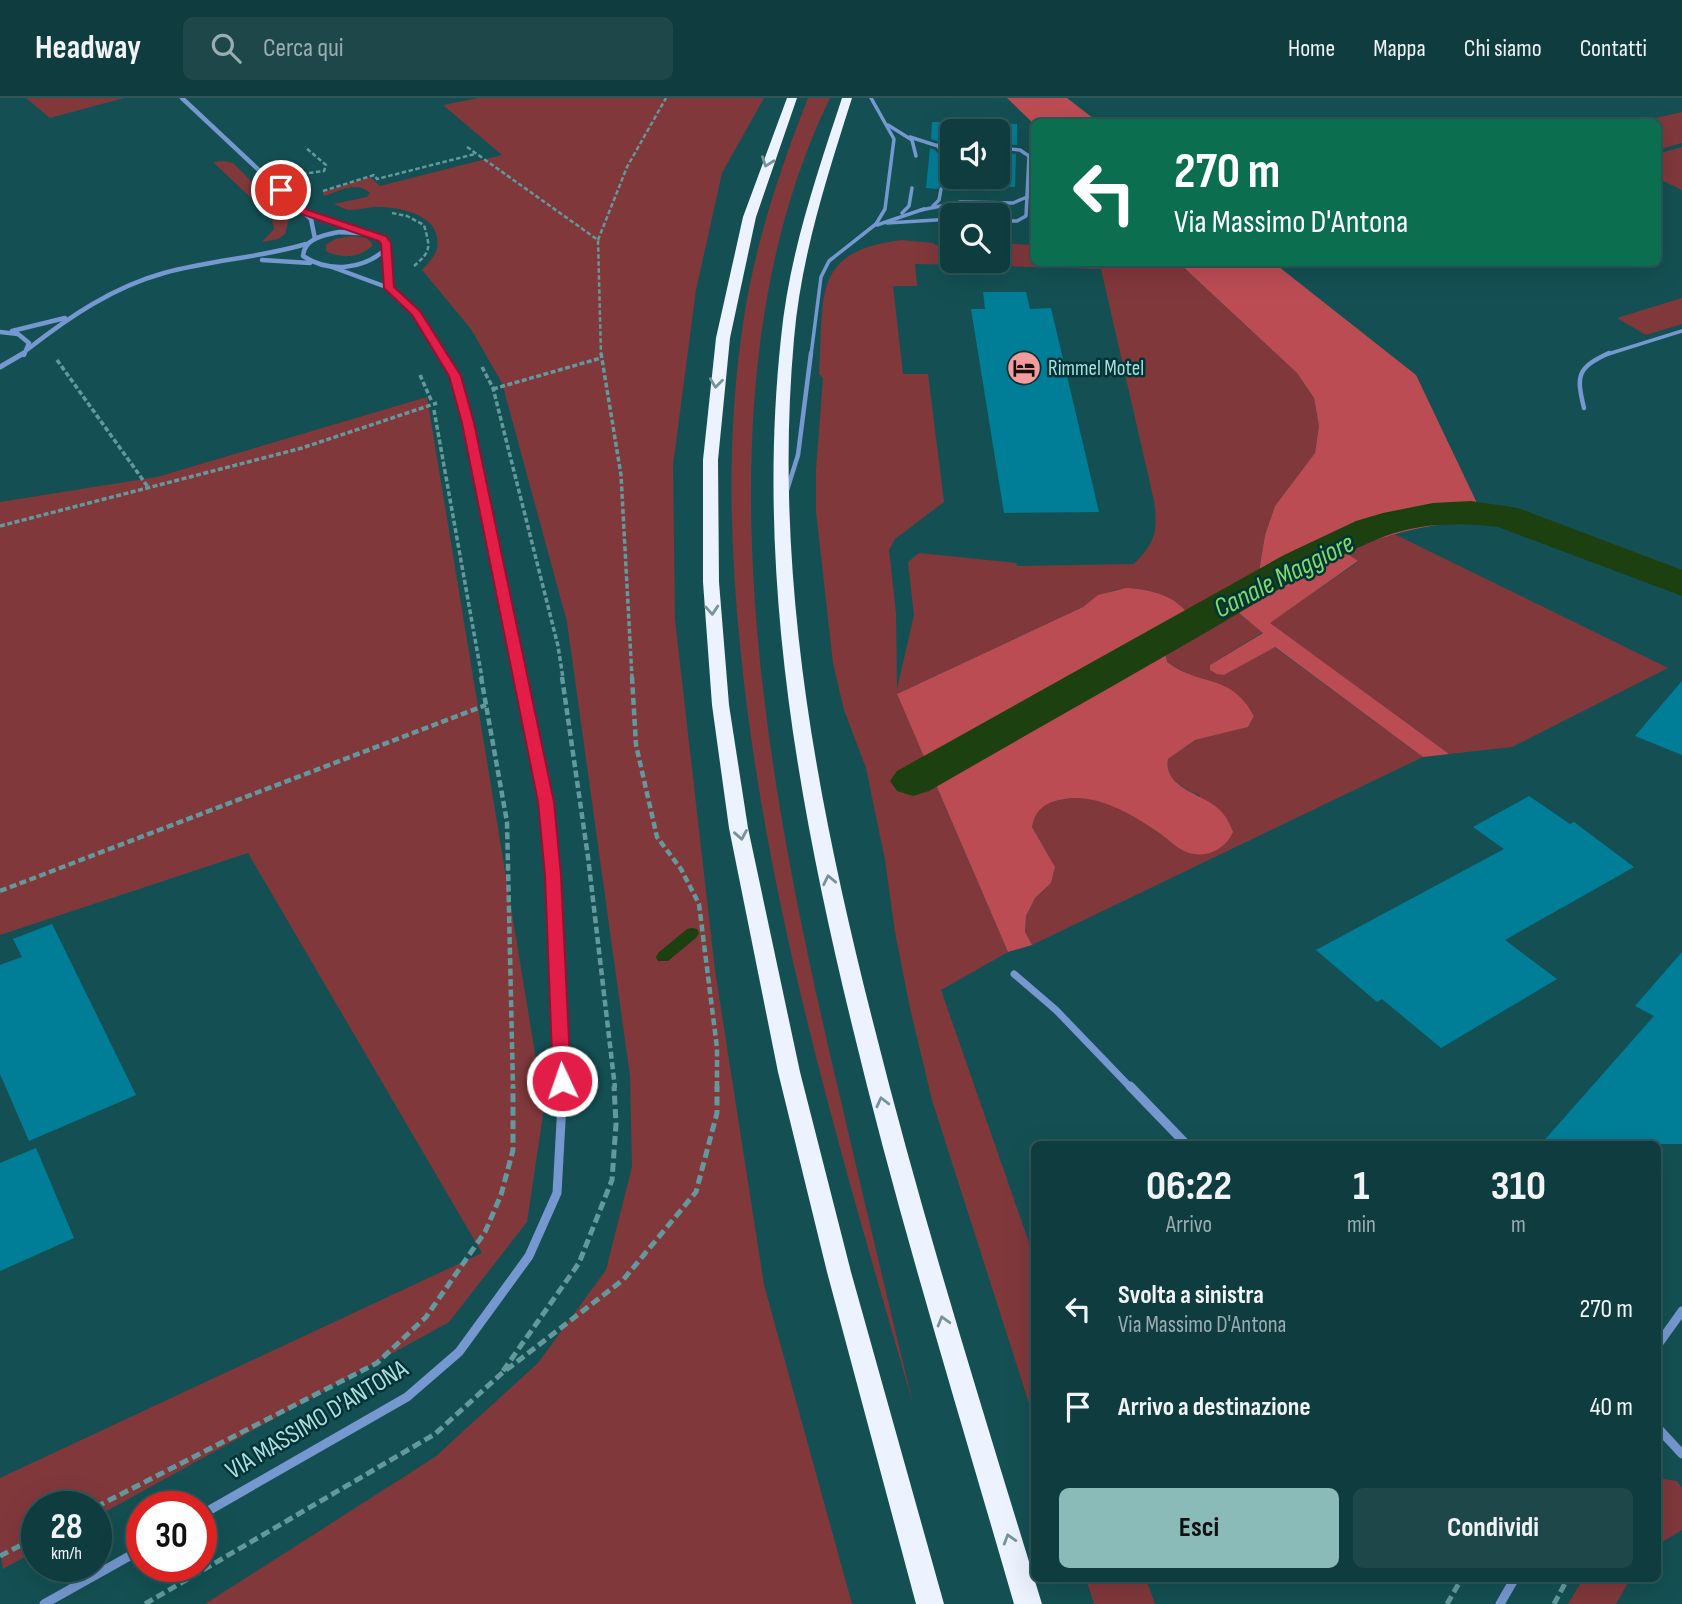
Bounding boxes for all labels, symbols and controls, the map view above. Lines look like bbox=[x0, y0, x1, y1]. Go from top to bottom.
search box bbox=[183, 17, 673, 80]
text: Headway bbox=[35, 28, 141, 68]
icon: search bbox=[207, 29, 245, 67]
text: Cerca qui bbox=[263, 33, 344, 64]
text: Home bbox=[1288, 34, 1335, 63]
text: Mappa bbox=[1373, 34, 1426, 63]
text: Chi siamo bbox=[1464, 34, 1542, 63]
text: Contatti bbox=[1580, 34, 1647, 63]
map controls bbox=[940, 119, 1010, 273]
button: sound bbox=[940, 119, 1010, 189]
text: 270 m bbox=[1174, 143, 1280, 202]
icon: left bbox=[1059, 147, 1150, 238]
one-way arrow bbox=[762, 155, 776, 167]
pin bbox=[251, 160, 311, 220]
icon: arrive bbox=[262, 171, 300, 209]
button: search bbox=[940, 203, 1010, 273]
text: Via Massimo D'Antona bbox=[1174, 203, 1408, 242]
hotel icon: Rimmel Motel bbox=[1005, 349, 1043, 387]
place label: Rimmel Motel bbox=[1048, 356, 1144, 381]
one-way arrow bbox=[708, 377, 723, 388]
water label: Canale Maggiore bbox=[1208, 527, 1360, 625]
one-way arrow bbox=[704, 604, 719, 615]
one-way arrow bbox=[733, 829, 748, 841]
one-way arrow bbox=[822, 874, 837, 886]
position arrow bbox=[525, 1044, 599, 1118]
one-way arrow bbox=[876, 1096, 890, 1108]
text: 06:22 bbox=[1146, 1161, 1232, 1212]
text: 1 bbox=[1353, 1161, 1370, 1212]
text: 310 bbox=[1491, 1161, 1546, 1212]
text: Arrivo bbox=[1166, 1211, 1212, 1239]
text: min bbox=[1347, 1211, 1376, 1239]
text: m bbox=[1511, 1211, 1526, 1239]
text: Svolta a sinistra bbox=[1118, 1280, 1264, 1311]
icon: left bbox=[1059, 1290, 1097, 1328]
text: 270 m bbox=[1580, 1294, 1633, 1325]
text: Via Massimo D'Antona bbox=[1118, 1311, 1286, 1339]
one-way arrow bbox=[937, 1315, 952, 1327]
street label: VIA MASSIMO D'ANTONA bbox=[220, 1353, 414, 1487]
icon: arrive bbox=[1059, 1388, 1097, 1426]
text: Arrivo a destinazione bbox=[1118, 1392, 1311, 1423]
text: 40 m bbox=[1590, 1392, 1633, 1423]
button: Esci bbox=[1059, 1488, 1339, 1568]
button: Condividi bbox=[1353, 1488, 1633, 1568]
speed limit sign: 30 bbox=[126, 1491, 217, 1582]
text: 28 bbox=[51, 1506, 82, 1549]
one-way arrow bbox=[1002, 1533, 1017, 1545]
text: km/h bbox=[51, 1543, 82, 1564]

